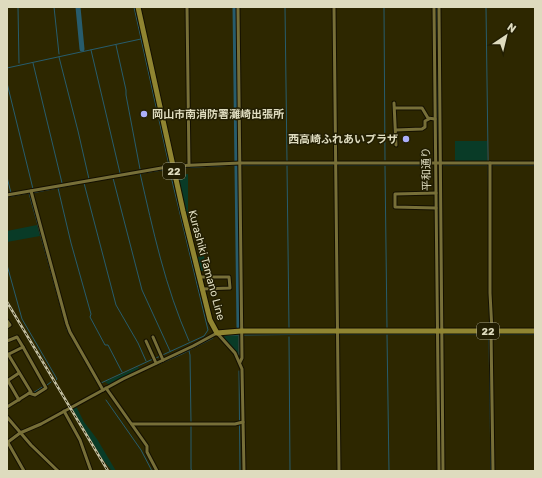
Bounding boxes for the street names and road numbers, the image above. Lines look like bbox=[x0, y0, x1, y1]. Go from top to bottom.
street label: 平和通り bbox=[420, 147, 433, 191]
road number: 22 bbox=[163, 163, 185, 179]
street label: Kurashiki Tamano Line bbox=[186, 209, 227, 322]
road number: 22 bbox=[477, 323, 499, 339]

